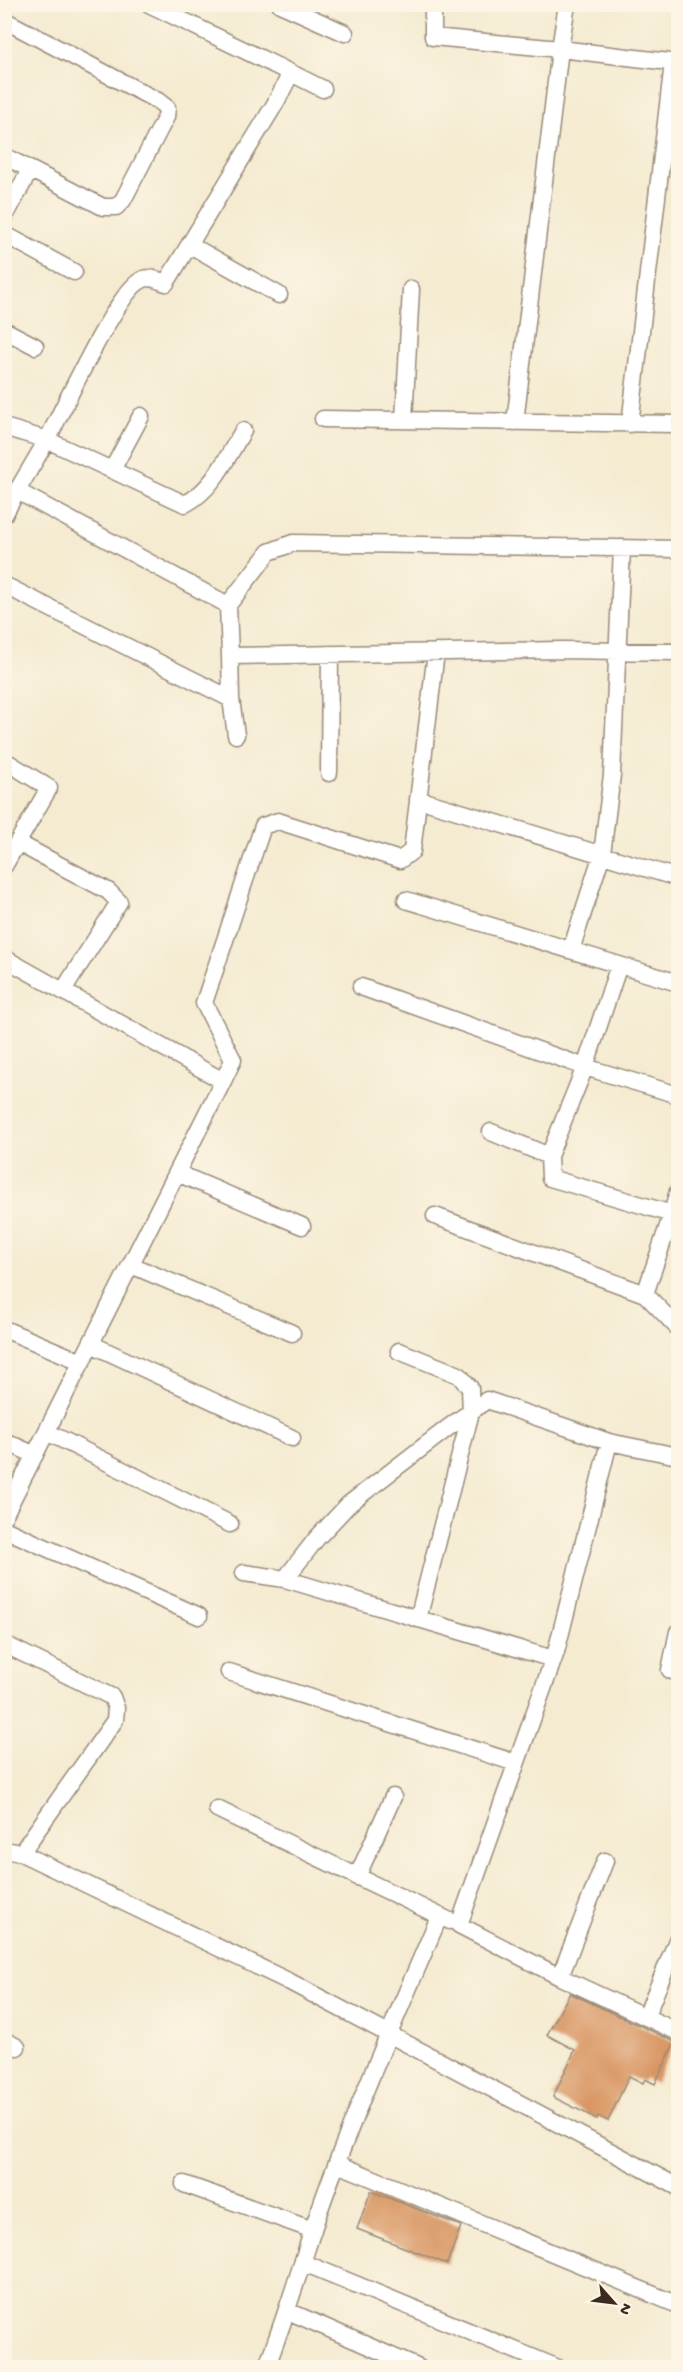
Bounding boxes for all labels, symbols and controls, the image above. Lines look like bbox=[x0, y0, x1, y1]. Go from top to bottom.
north arrow bbox=[584, 2273, 644, 2333]
text: N bbox=[613, 2299, 635, 2318]

